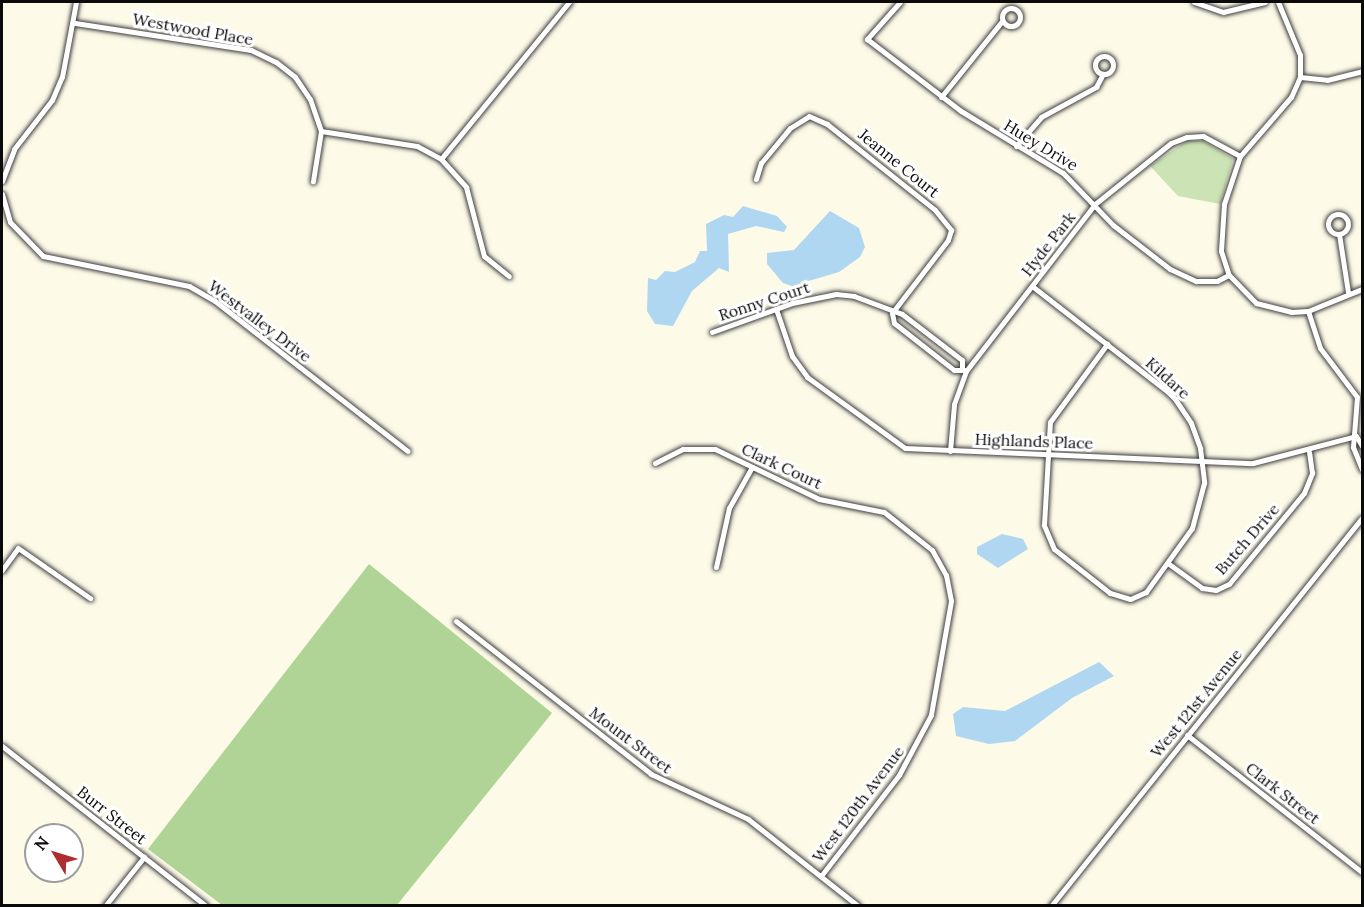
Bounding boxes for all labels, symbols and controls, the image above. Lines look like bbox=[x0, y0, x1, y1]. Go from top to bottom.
street label: Westwood Place bbox=[131, 9, 255, 49]
street label: Huey Drive bbox=[1000, 115, 1082, 175]
street label: Jeanne Court bbox=[855, 125, 943, 201]
street label: Hyde Park bbox=[1017, 208, 1079, 280]
street label: Westvalley Drive bbox=[205, 276, 315, 366]
street label: Ronny Court bbox=[716, 277, 812, 325]
street label: Kildare bbox=[1142, 353, 1194, 403]
street label: Highlands Place bbox=[974, 429, 1094, 453]
street label: Clark Court bbox=[739, 439, 825, 493]
street label: Butch Drive bbox=[1211, 500, 1283, 578]
street label: West 121st Avenue bbox=[1146, 645, 1246, 761]
street label: Mount Street bbox=[586, 703, 676, 777]
street label: West 120th Avenue bbox=[808, 742, 908, 866]
street label: Clark Street bbox=[1242, 758, 1324, 828]
street label: Burr Street bbox=[73, 782, 151, 848]
north arrow bbox=[24, 823, 84, 883]
text: N bbox=[30, 832, 53, 854]

